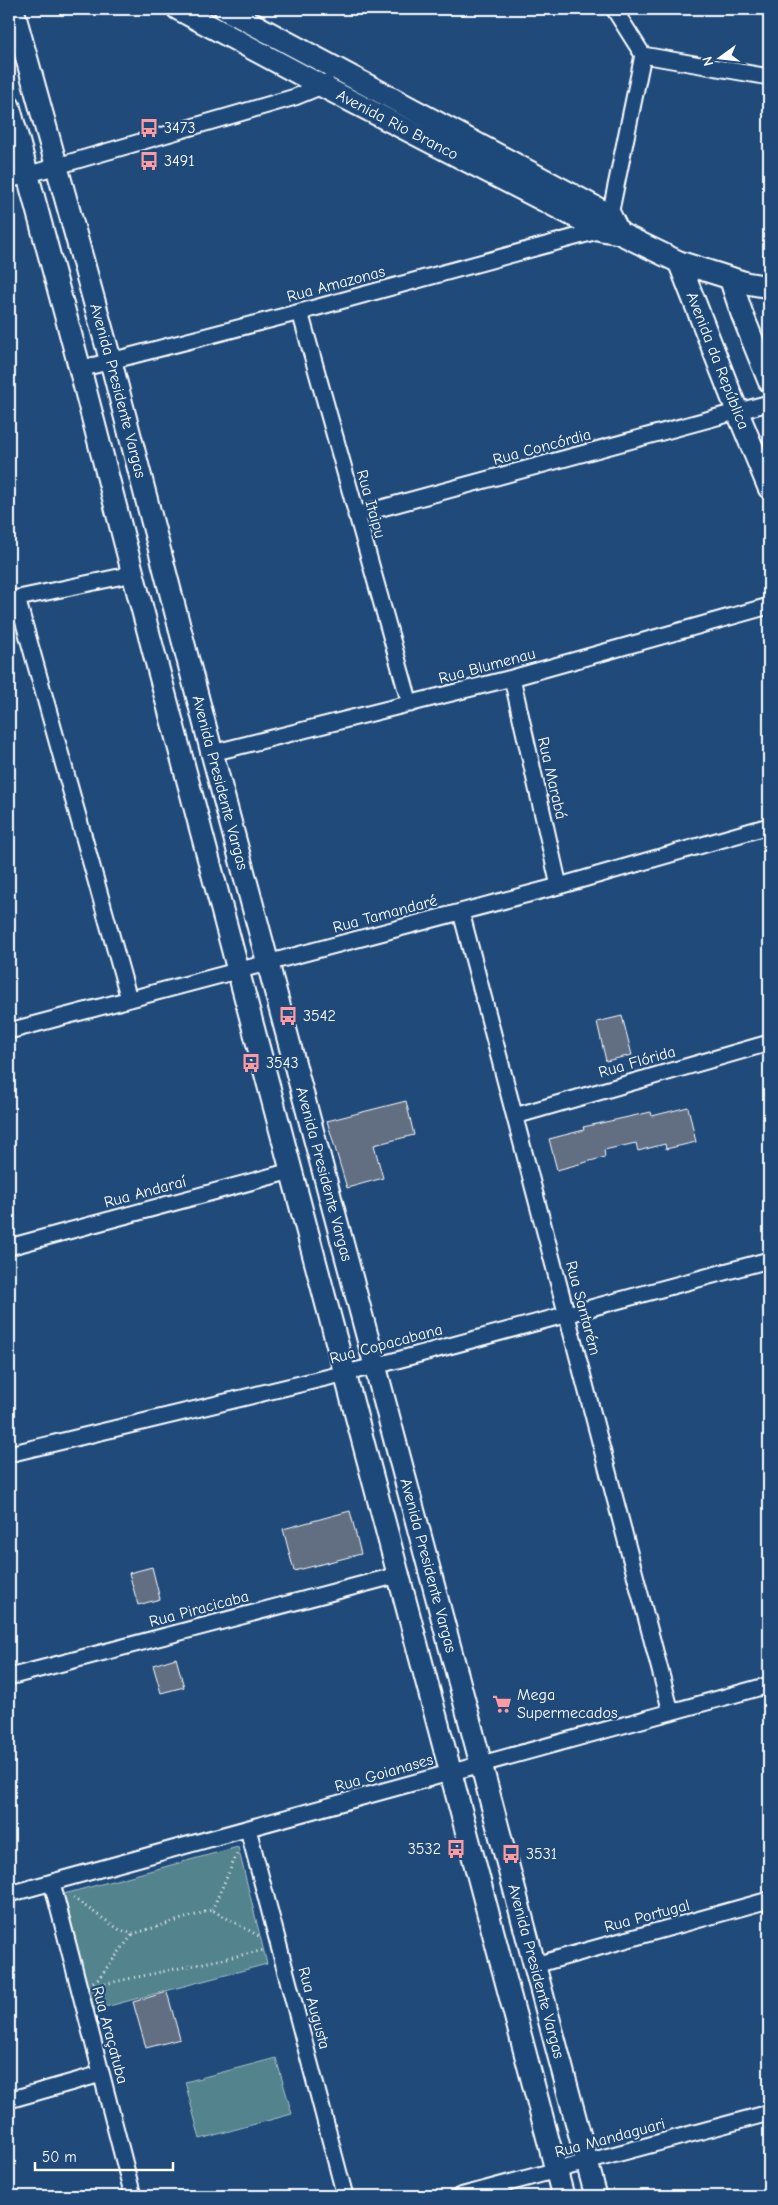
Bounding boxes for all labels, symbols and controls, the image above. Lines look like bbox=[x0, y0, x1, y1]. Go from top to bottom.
north arrow bbox=[696, 32, 746, 82]
text: N bbox=[699, 55, 717, 68]
street label: Avenida Rio Branco bbox=[333, 86, 461, 164]
bus stop icon: 3473 bbox=[138, 117, 160, 139]
place label: 3473 bbox=[164, 119, 196, 137]
bus stop icon: 3491 bbox=[138, 150, 160, 172]
place label: 3491 bbox=[164, 152, 195, 170]
street label: Rua Amazonas bbox=[285, 262, 387, 306]
street label: Avenida da República bbox=[683, 289, 753, 432]
street label: Avenida Presidente Vargas bbox=[86, 302, 150, 480]
street label: Rua Concórdia bbox=[491, 425, 593, 469]
street label: Rua Itaipu bbox=[353, 468, 389, 540]
street label: Rua Blumenau bbox=[437, 644, 537, 688]
street label: Avenida Presidente Vargas bbox=[189, 694, 252, 872]
street label: Rua Marabá bbox=[534, 735, 570, 821]
street label: Rua Tamandaré bbox=[331, 891, 439, 937]
bus stop icon: 3542 bbox=[277, 1005, 299, 1027]
place label: 3542 bbox=[303, 1007, 336, 1025]
street label: Rua Flórida bbox=[596, 1042, 678, 1082]
bus stop icon: 3543 bbox=[240, 1052, 262, 1074]
place label: 3543 bbox=[266, 1054, 299, 1072]
street label: Avenida Presidente Vargas bbox=[292, 1085, 356, 1264]
street label: Rua Andaraí bbox=[102, 1172, 188, 1212]
street label: Rua Santarém bbox=[562, 1259, 604, 1357]
street label: Rua Copacabana bbox=[328, 1320, 444, 1368]
street label: Avenida Presidente Vargas bbox=[396, 1476, 460, 1655]
street label: Rua Piracicaba bbox=[147, 1587, 251, 1631]
place label: Mega Supermecados bbox=[517, 1686, 618, 1722]
supermarket icon: Mega Supermecados bbox=[491, 1693, 513, 1715]
street label: Rua Goianases bbox=[333, 1750, 436, 1796]
bus stop icon: 3532 bbox=[445, 1838, 467, 1860]
place label: 3532 bbox=[408, 1840, 441, 1858]
bus stop icon: 3531 bbox=[500, 1843, 522, 1865]
place label: 3531 bbox=[526, 1845, 557, 1863]
street label: Avenida Presidente Vargas bbox=[504, 1882, 568, 2061]
street label: Rua Portugal bbox=[602, 1896, 692, 1936]
street label: Rua Augusta bbox=[294, 1965, 334, 2051]
street label: Rua Araçatuba bbox=[88, 1984, 132, 2086]
street label: Rua Mandaguari bbox=[553, 2115, 667, 2161]
scale bar bbox=[35, 2140, 172, 2172]
text: 50 m bbox=[42, 2148, 77, 2166]

